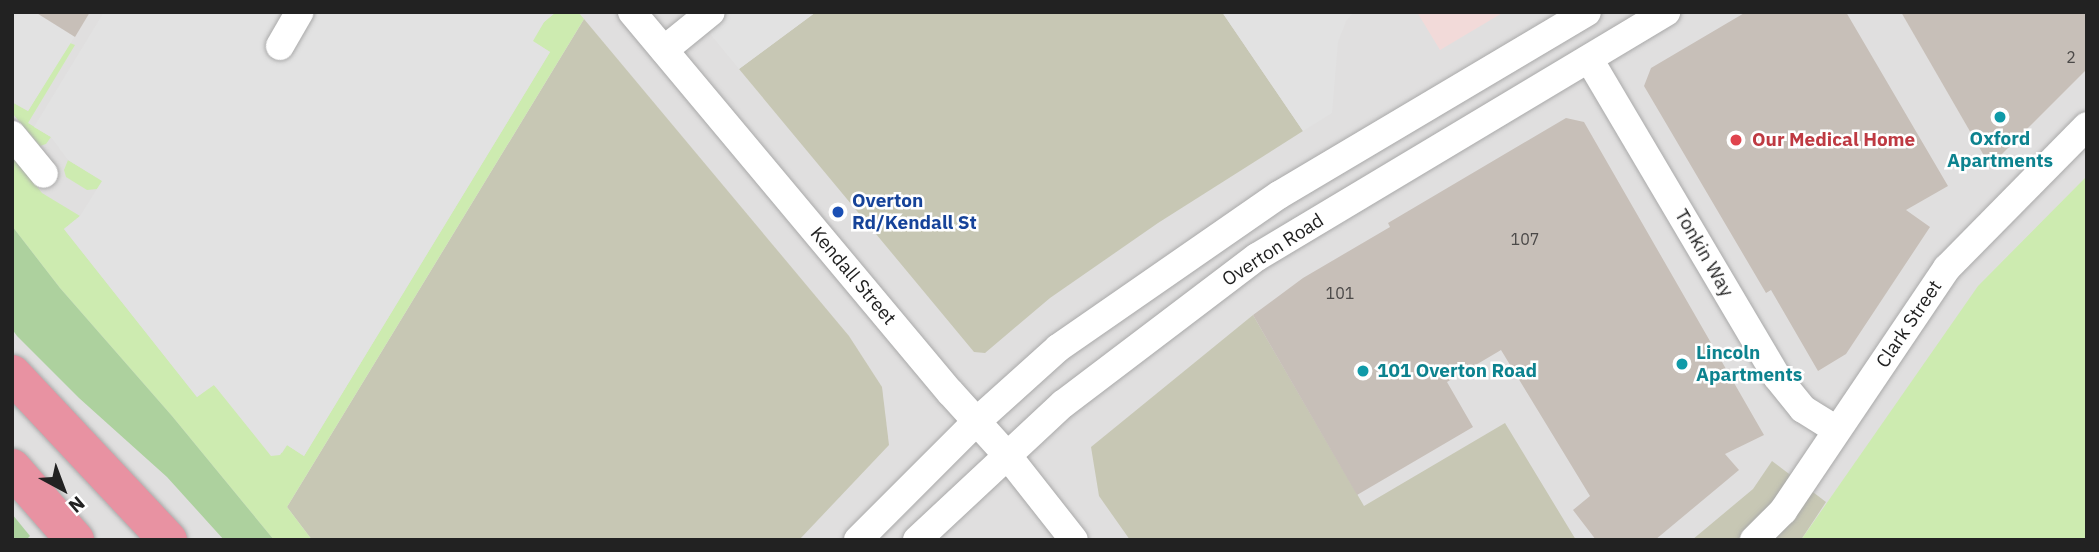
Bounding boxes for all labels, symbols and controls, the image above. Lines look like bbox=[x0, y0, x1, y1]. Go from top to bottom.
house number: 2 bbox=[2066, 47, 2076, 67]
marker: Oxford Apartments bbox=[1992, 109, 2008, 125]
place label: Oxford Apartments bbox=[1947, 128, 2053, 172]
place label: Our Medical Home bbox=[1752, 129, 1915, 151]
marker: Our Medical Home bbox=[1726, 130, 1746, 150]
place label: Overton Rd/Kendall St bbox=[852, 190, 977, 234]
marker: Overton Rd/Kendall St bbox=[830, 204, 846, 220]
street label: Tonkin Way bbox=[1670, 205, 1738, 301]
street label: Overton Road bbox=[1218, 209, 1328, 291]
street label: Kendall Street bbox=[805, 222, 901, 330]
house number: 107 bbox=[1511, 229, 1539, 249]
street label: Clark Street bbox=[1871, 276, 1947, 372]
house number: 101 bbox=[1326, 283, 1354, 303]
place label: Lincoln Apartments bbox=[1696, 342, 1802, 386]
marker: Lincoln Apartments bbox=[1674, 356, 1690, 372]
place label: 101 Overton Road bbox=[1377, 360, 1537, 382]
marker: 101 Overton Road bbox=[1355, 363, 1371, 379]
north arrow bbox=[28, 454, 98, 524]
text: N bbox=[64, 491, 90, 518]

